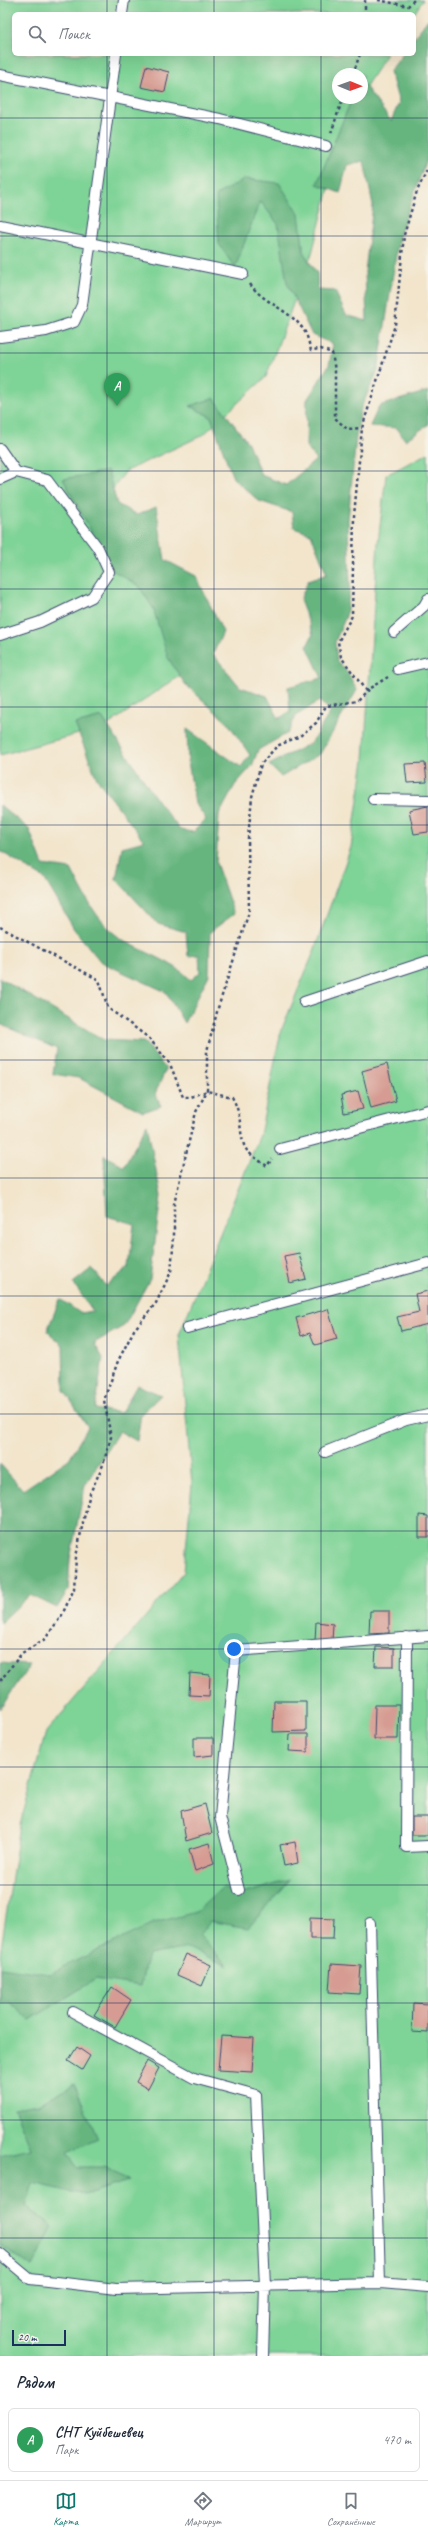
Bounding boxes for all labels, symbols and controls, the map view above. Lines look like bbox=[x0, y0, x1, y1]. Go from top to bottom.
search box bbox=[12, 12, 416, 56]
icon: search bbox=[26, 23, 48, 45]
text: Поиск bbox=[58, 25, 90, 44]
north arrow bbox=[332, 68, 368, 104]
pin: A bbox=[104, 373, 130, 406]
your location bbox=[224, 1639, 244, 1659]
scale bar bbox=[12, 2328, 66, 2347]
text: 20 m bbox=[18, 2330, 37, 2344]
text: Рядом bbox=[16, 2372, 54, 2393]
text: СНТ Куйбешевец bbox=[55, 2423, 143, 2442]
text: A bbox=[27, 2432, 33, 2448]
text: 470 m bbox=[383, 2432, 411, 2448]
text: Парк bbox=[55, 2442, 78, 2458]
tab: Карта bbox=[53, 2490, 78, 2528]
tab: Маршрут bbox=[185, 2490, 221, 2528]
tab: Сохранённые bbox=[327, 2490, 375, 2528]

